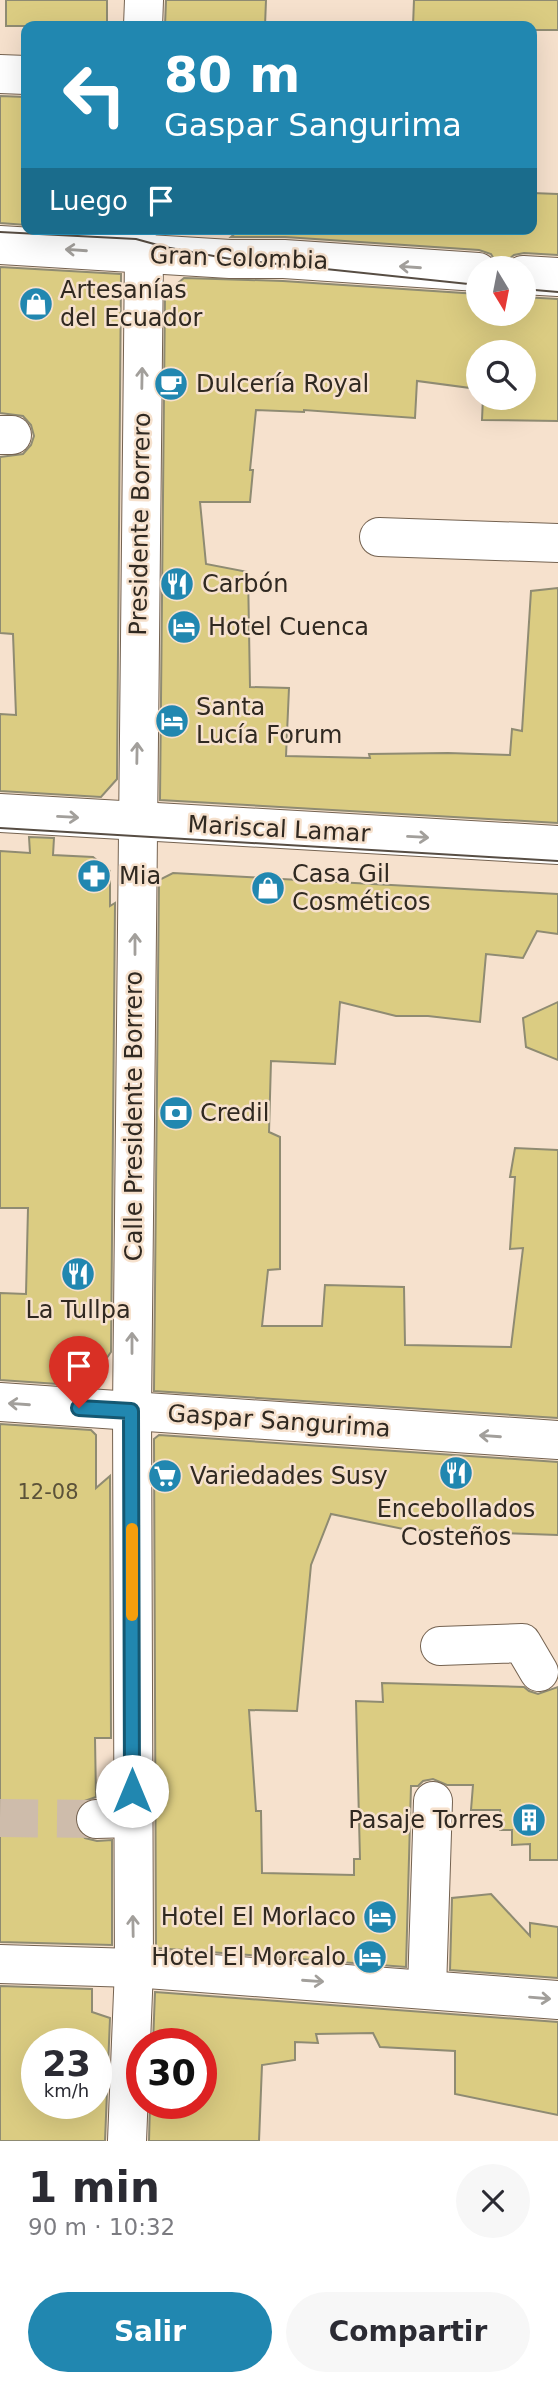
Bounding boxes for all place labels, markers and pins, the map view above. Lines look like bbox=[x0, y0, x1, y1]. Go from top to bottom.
place label: Artesanías del Ecuador bbox=[60, 276, 202, 332]
shop icon: Artesanías del Ecuador bbox=[17, 285, 55, 323]
cafe icon: Dulcería Royal bbox=[152, 365, 190, 403]
place label: Dulcería Royal bbox=[196, 370, 369, 398]
restaurant icon: Carbón bbox=[158, 565, 196, 603]
place label: Carbón bbox=[202, 570, 288, 598]
hotel icon: Hotel Cuenca bbox=[165, 608, 203, 646]
place label: Hotel Cuenca bbox=[208, 613, 369, 641]
place label: Santa Lucía Forum bbox=[196, 693, 342, 749]
hotel icon: Santa Lucía Forum bbox=[153, 702, 191, 740]
pharmacy icon: Mia bbox=[75, 857, 113, 895]
place label: Casa Gil Cosméticos bbox=[292, 860, 431, 916]
place label: Mia bbox=[119, 862, 161, 890]
shop icon: Casa Gil Cosméticos bbox=[249, 869, 287, 907]
bank icon: Credil bbox=[157, 1094, 195, 1132]
place label: Credil bbox=[200, 1099, 269, 1127]
restaurant icon: La Tullpa bbox=[59, 1255, 97, 1293]
place label: La Tullpa bbox=[25, 1296, 131, 1324]
pin bbox=[49, 1336, 109, 1408]
restaurant icon: Encebollados Costeños bbox=[437, 1454, 475, 1492]
supermarket icon: Variedades Susy bbox=[146, 1457, 184, 1495]
place label: Variedades Susy bbox=[190, 1462, 388, 1490]
place label: Encebollados Costeños bbox=[377, 1495, 535, 1551]
building icon: Pasaje Torres bbox=[510, 1801, 548, 1839]
place label: Pasaje Torres bbox=[348, 1806, 504, 1834]
hotel icon: Hotel El Morlaco bbox=[361, 1898, 399, 1936]
place label: Hotel El Morlaco bbox=[161, 1903, 356, 1931]
hotel icon: Hotel El Morcalo bbox=[351, 1938, 389, 1976]
place label: Hotel El Morcalo bbox=[151, 1943, 346, 1971]

